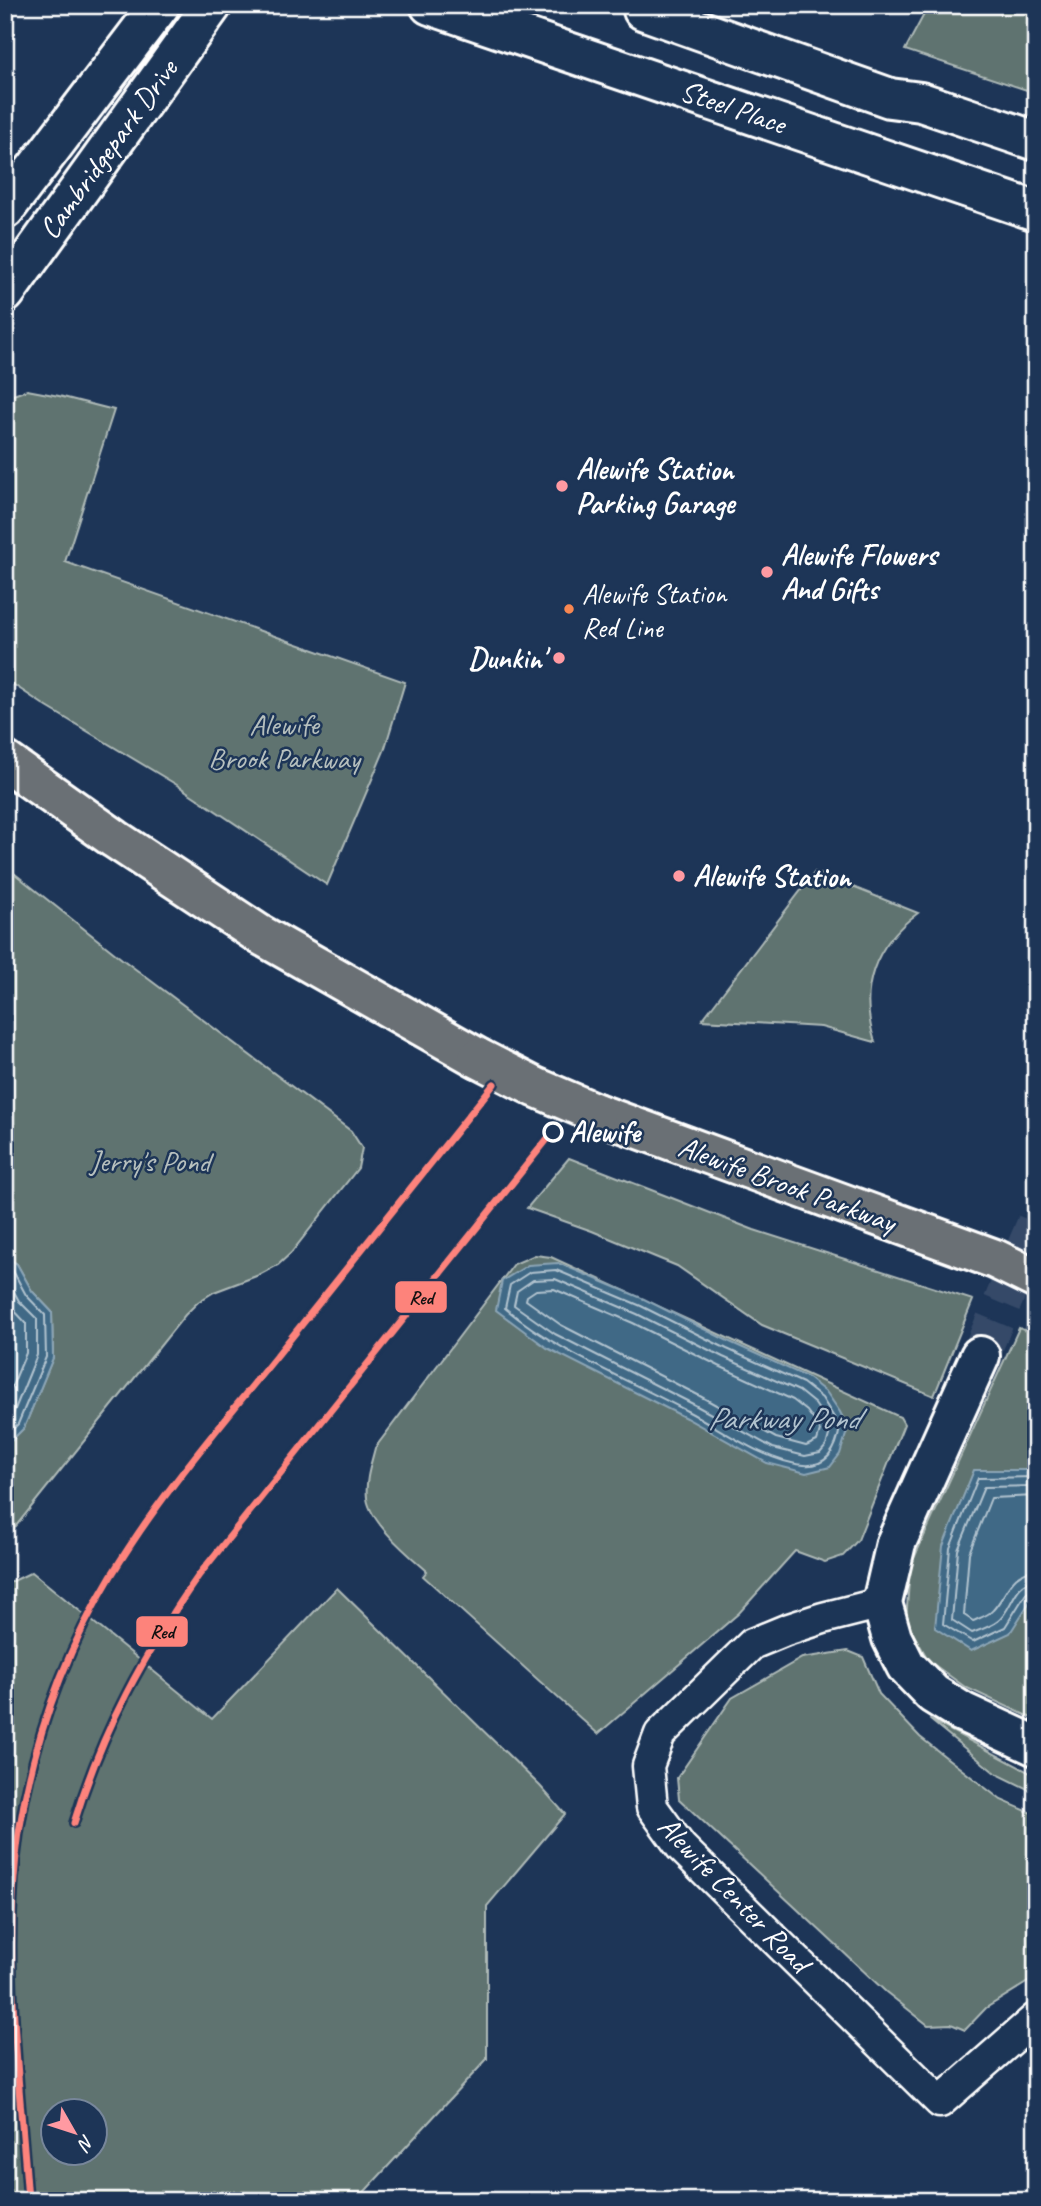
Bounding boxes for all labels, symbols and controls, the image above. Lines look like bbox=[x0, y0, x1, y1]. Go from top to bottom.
street label: Cambridgepark Drive bbox=[30, 50, 187, 246]
street label: Steel Place bbox=[675, 71, 793, 143]
place label: Alewife Station Parking Garage bbox=[576, 450, 737, 522]
marker: Alewife Station Parking Garage bbox=[554, 478, 570, 494]
place label: Alewife Flowers And Gifts bbox=[781, 536, 940, 608]
marker: Alewife Flowers And Gifts bbox=[759, 564, 775, 580]
place label: Alewife Station Red Line bbox=[582, 576, 728, 645]
marker: Alewife Station Red Line bbox=[562, 602, 576, 616]
place label: Dunkin' bbox=[468, 639, 551, 677]
marker: Dunkin' bbox=[551, 650, 567, 666]
park label: Alewife Brook Parkway bbox=[208, 705, 362, 777]
place label: Alewife Station bbox=[693, 857, 853, 895]
marker: Alewife Station bbox=[671, 868, 687, 884]
place label: Alewife bbox=[569, 1113, 642, 1151]
marker: Alewife bbox=[543, 1122, 563, 1142]
street label: Alewife Brook Parkway bbox=[673, 1127, 903, 1242]
park label: Jerry's Pond bbox=[88, 1142, 214, 1180]
line badge: Red bbox=[394, 1280, 448, 1314]
text: Red bbox=[409, 1286, 436, 1310]
water label: Parkway Pond bbox=[708, 1398, 868, 1439]
line badge: Red bbox=[135, 1615, 189, 1648]
text: Red bbox=[150, 1620, 177, 1644]
street label: Alewife Center Road bbox=[650, 1808, 821, 1983]
north arrow bbox=[38, 2098, 108, 2168]
text: N bbox=[71, 2130, 99, 2157]

